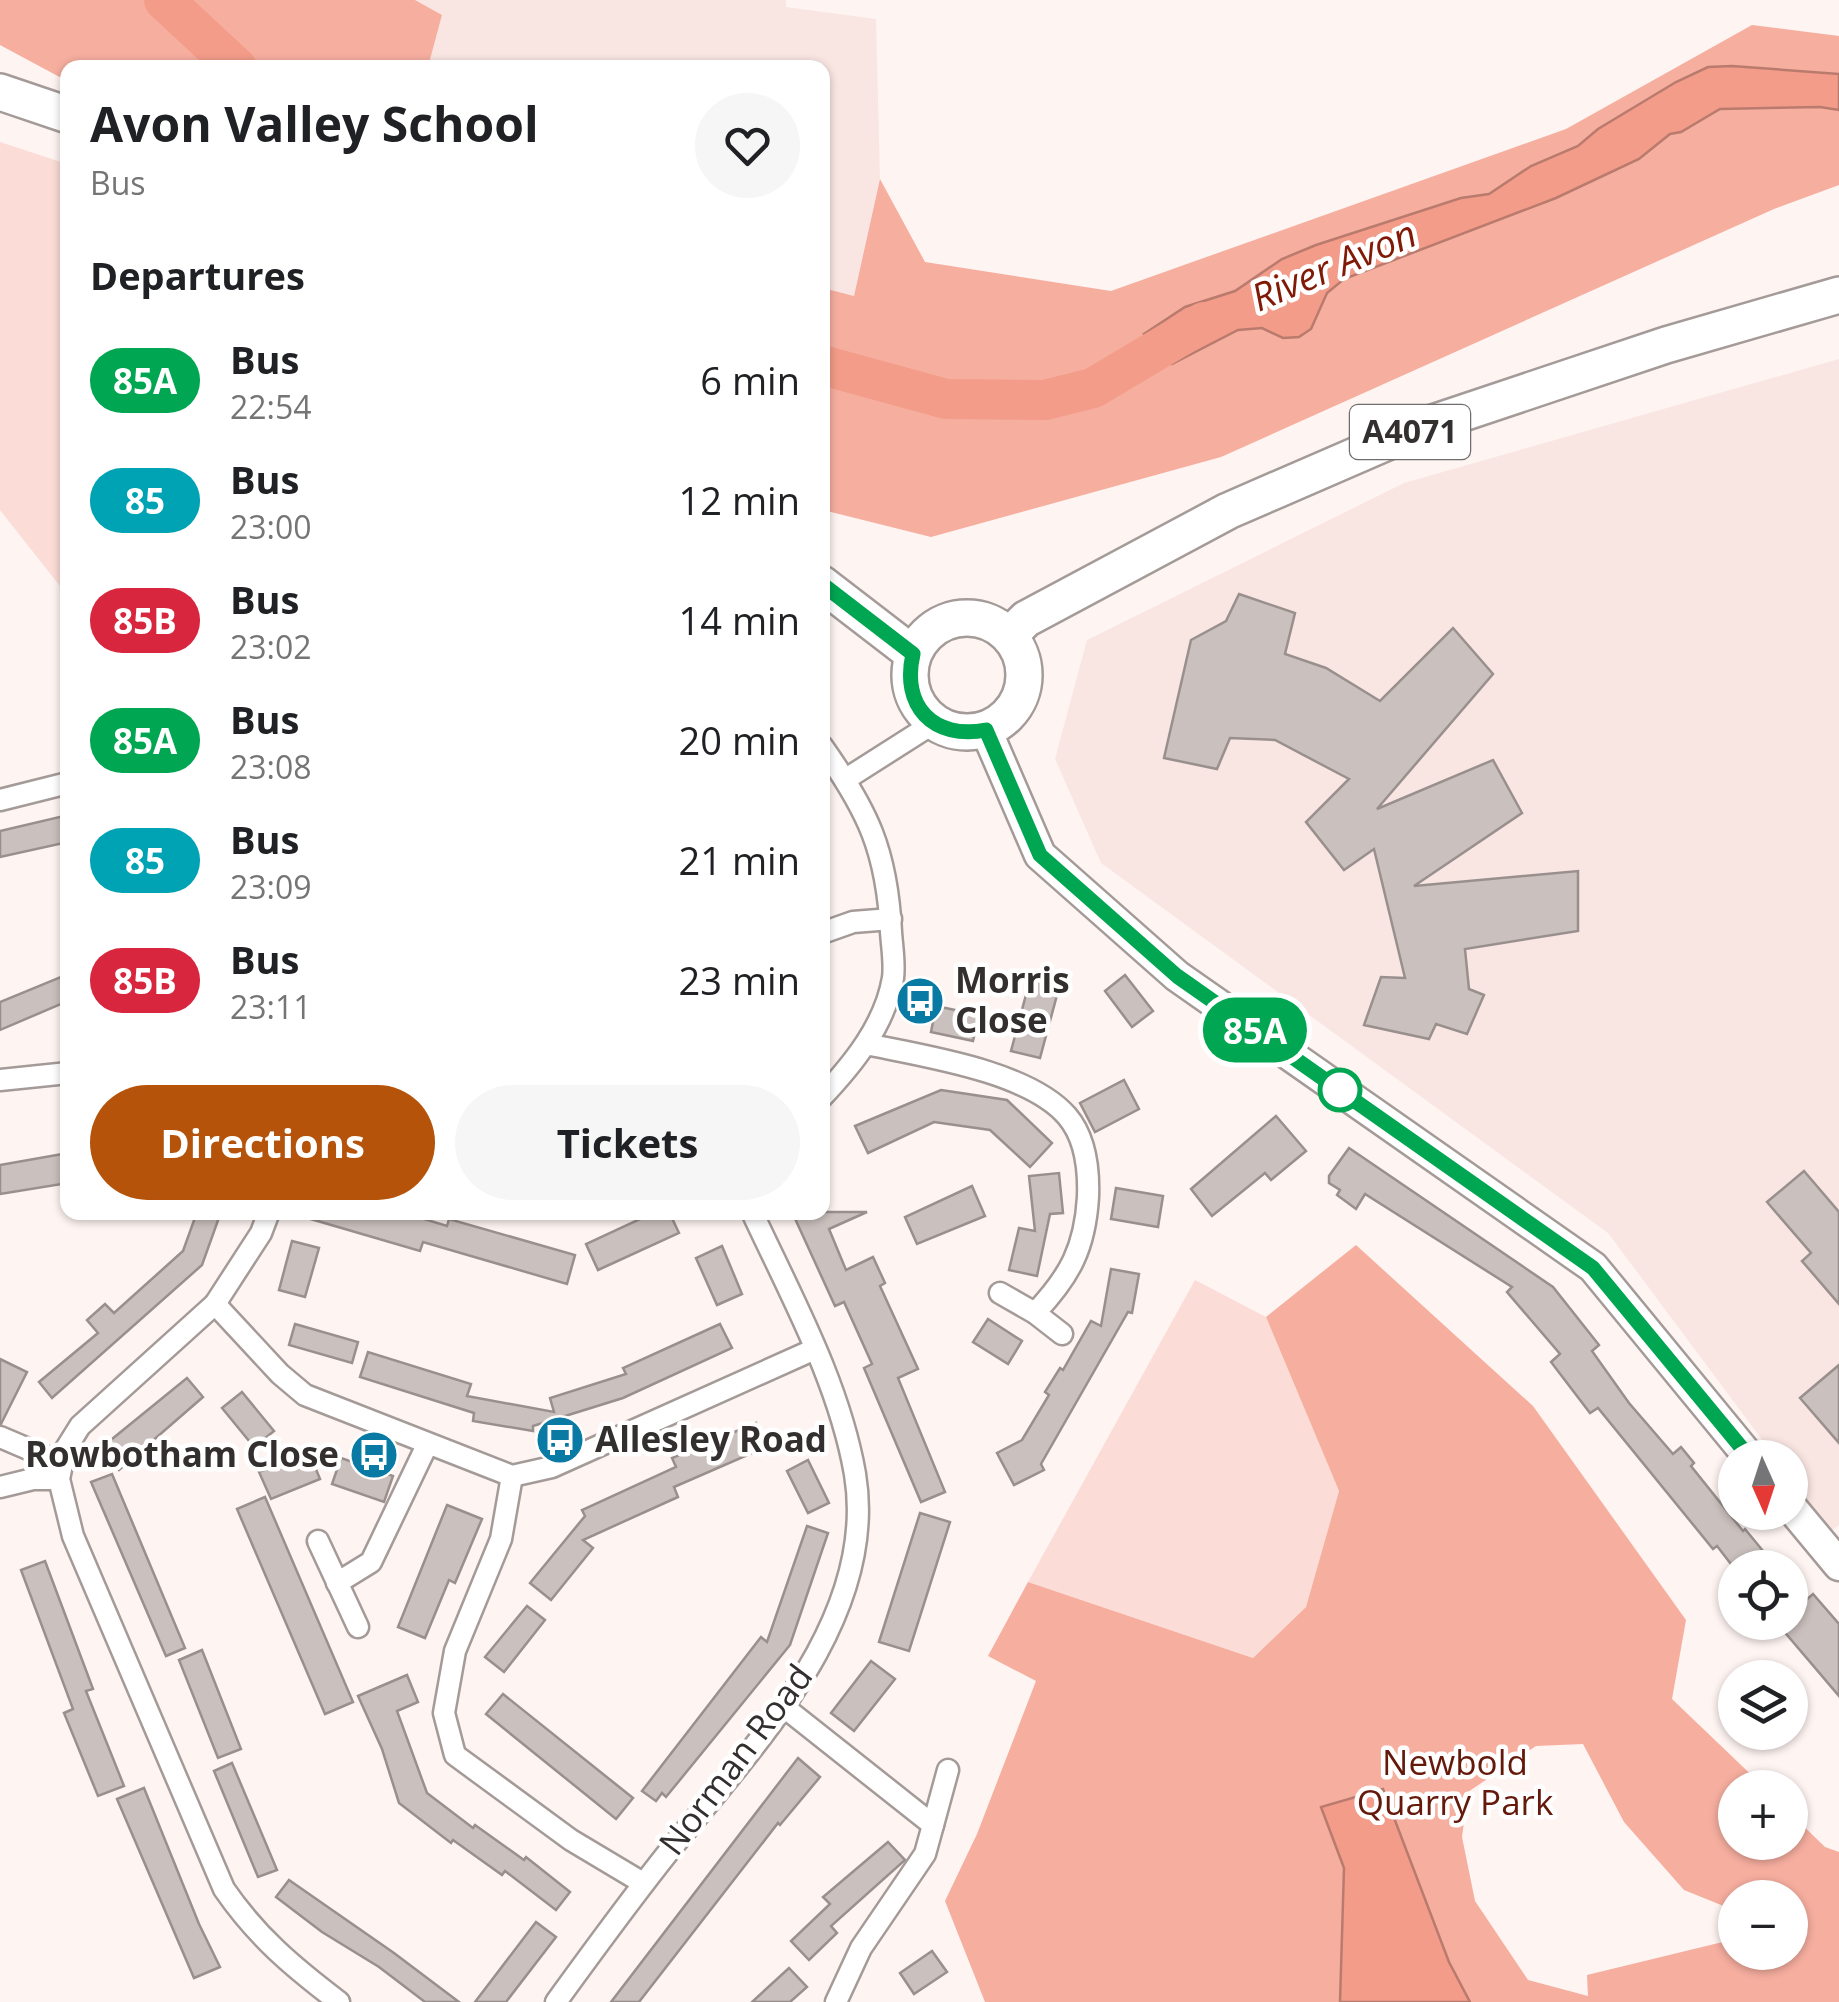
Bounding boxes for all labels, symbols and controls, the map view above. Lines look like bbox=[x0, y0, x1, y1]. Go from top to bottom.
text: Avon Valley School bbox=[90, 91, 539, 156]
button: heart bbox=[695, 93, 800, 198]
text: Bus bbox=[90, 161, 146, 204]
water label: River Avon bbox=[1243, 206, 1424, 322]
text: Departures bbox=[90, 249, 305, 301]
text: Bus bbox=[230, 333, 299, 385]
text: 6 min bbox=[700, 354, 800, 406]
text: 85A bbox=[113, 357, 177, 404]
text: 22:54 bbox=[230, 385, 312, 428]
road number: A4071 bbox=[1350, 405, 1470, 459]
text: Bus bbox=[230, 453, 299, 505]
text: 12 min bbox=[679, 474, 800, 526]
text: 85 bbox=[125, 477, 165, 524]
text: 23:00 bbox=[230, 505, 312, 548]
text: Bus bbox=[230, 573, 299, 625]
text: 14 min bbox=[679, 594, 800, 646]
text: 85B bbox=[113, 597, 177, 644]
text: 23:02 bbox=[230, 625, 312, 668]
text: Bus bbox=[230, 693, 299, 745]
text: 20 min bbox=[679, 714, 800, 766]
text: 85A bbox=[113, 717, 177, 764]
text: 23:08 bbox=[230, 745, 312, 788]
text: Bus bbox=[230, 813, 299, 865]
text: 21 min bbox=[679, 834, 800, 886]
text: 85 bbox=[125, 837, 165, 884]
text: 23:09 bbox=[230, 865, 312, 908]
text: Bus bbox=[230, 933, 299, 985]
text: 23 min bbox=[679, 954, 800, 1006]
place label: Morris Close bbox=[955, 956, 1070, 1043]
text: 85B bbox=[113, 957, 177, 1004]
bus stop icon: Morris Close bbox=[894, 975, 946, 1027]
text: 23:11 bbox=[230, 985, 312, 1028]
line badge: 85A bbox=[1198, 998, 1312, 1062]
text: 85A bbox=[1223, 1007, 1287, 1054]
unlabelled marker bbox=[1319, 1069, 1361, 1111]
button: Directions bbox=[90, 1085, 435, 1200]
button: Tickets bbox=[455, 1085, 800, 1200]
bus stop icon: Allesley Road bbox=[534, 1414, 586, 1466]
place label: Allesley Road bbox=[595, 1415, 827, 1462]
bus stop icon: Rowbotham Close bbox=[348, 1429, 400, 1481]
place label: Rowbotham Close bbox=[25, 1430, 339, 1477]
north arrow bbox=[1718, 1440, 1808, 1530]
map controls bbox=[1718, 1440, 1808, 1970]
button: locate bbox=[1718, 1550, 1808, 1640]
street label: Norman Road bbox=[648, 1654, 822, 1864]
button: layers bbox=[1718, 1660, 1808, 1750]
park label: Newbold Quarry Park bbox=[1357, 1738, 1554, 1825]
button: + bbox=[1718, 1770, 1808, 1860]
button: − bbox=[1718, 1880, 1808, 1970]

